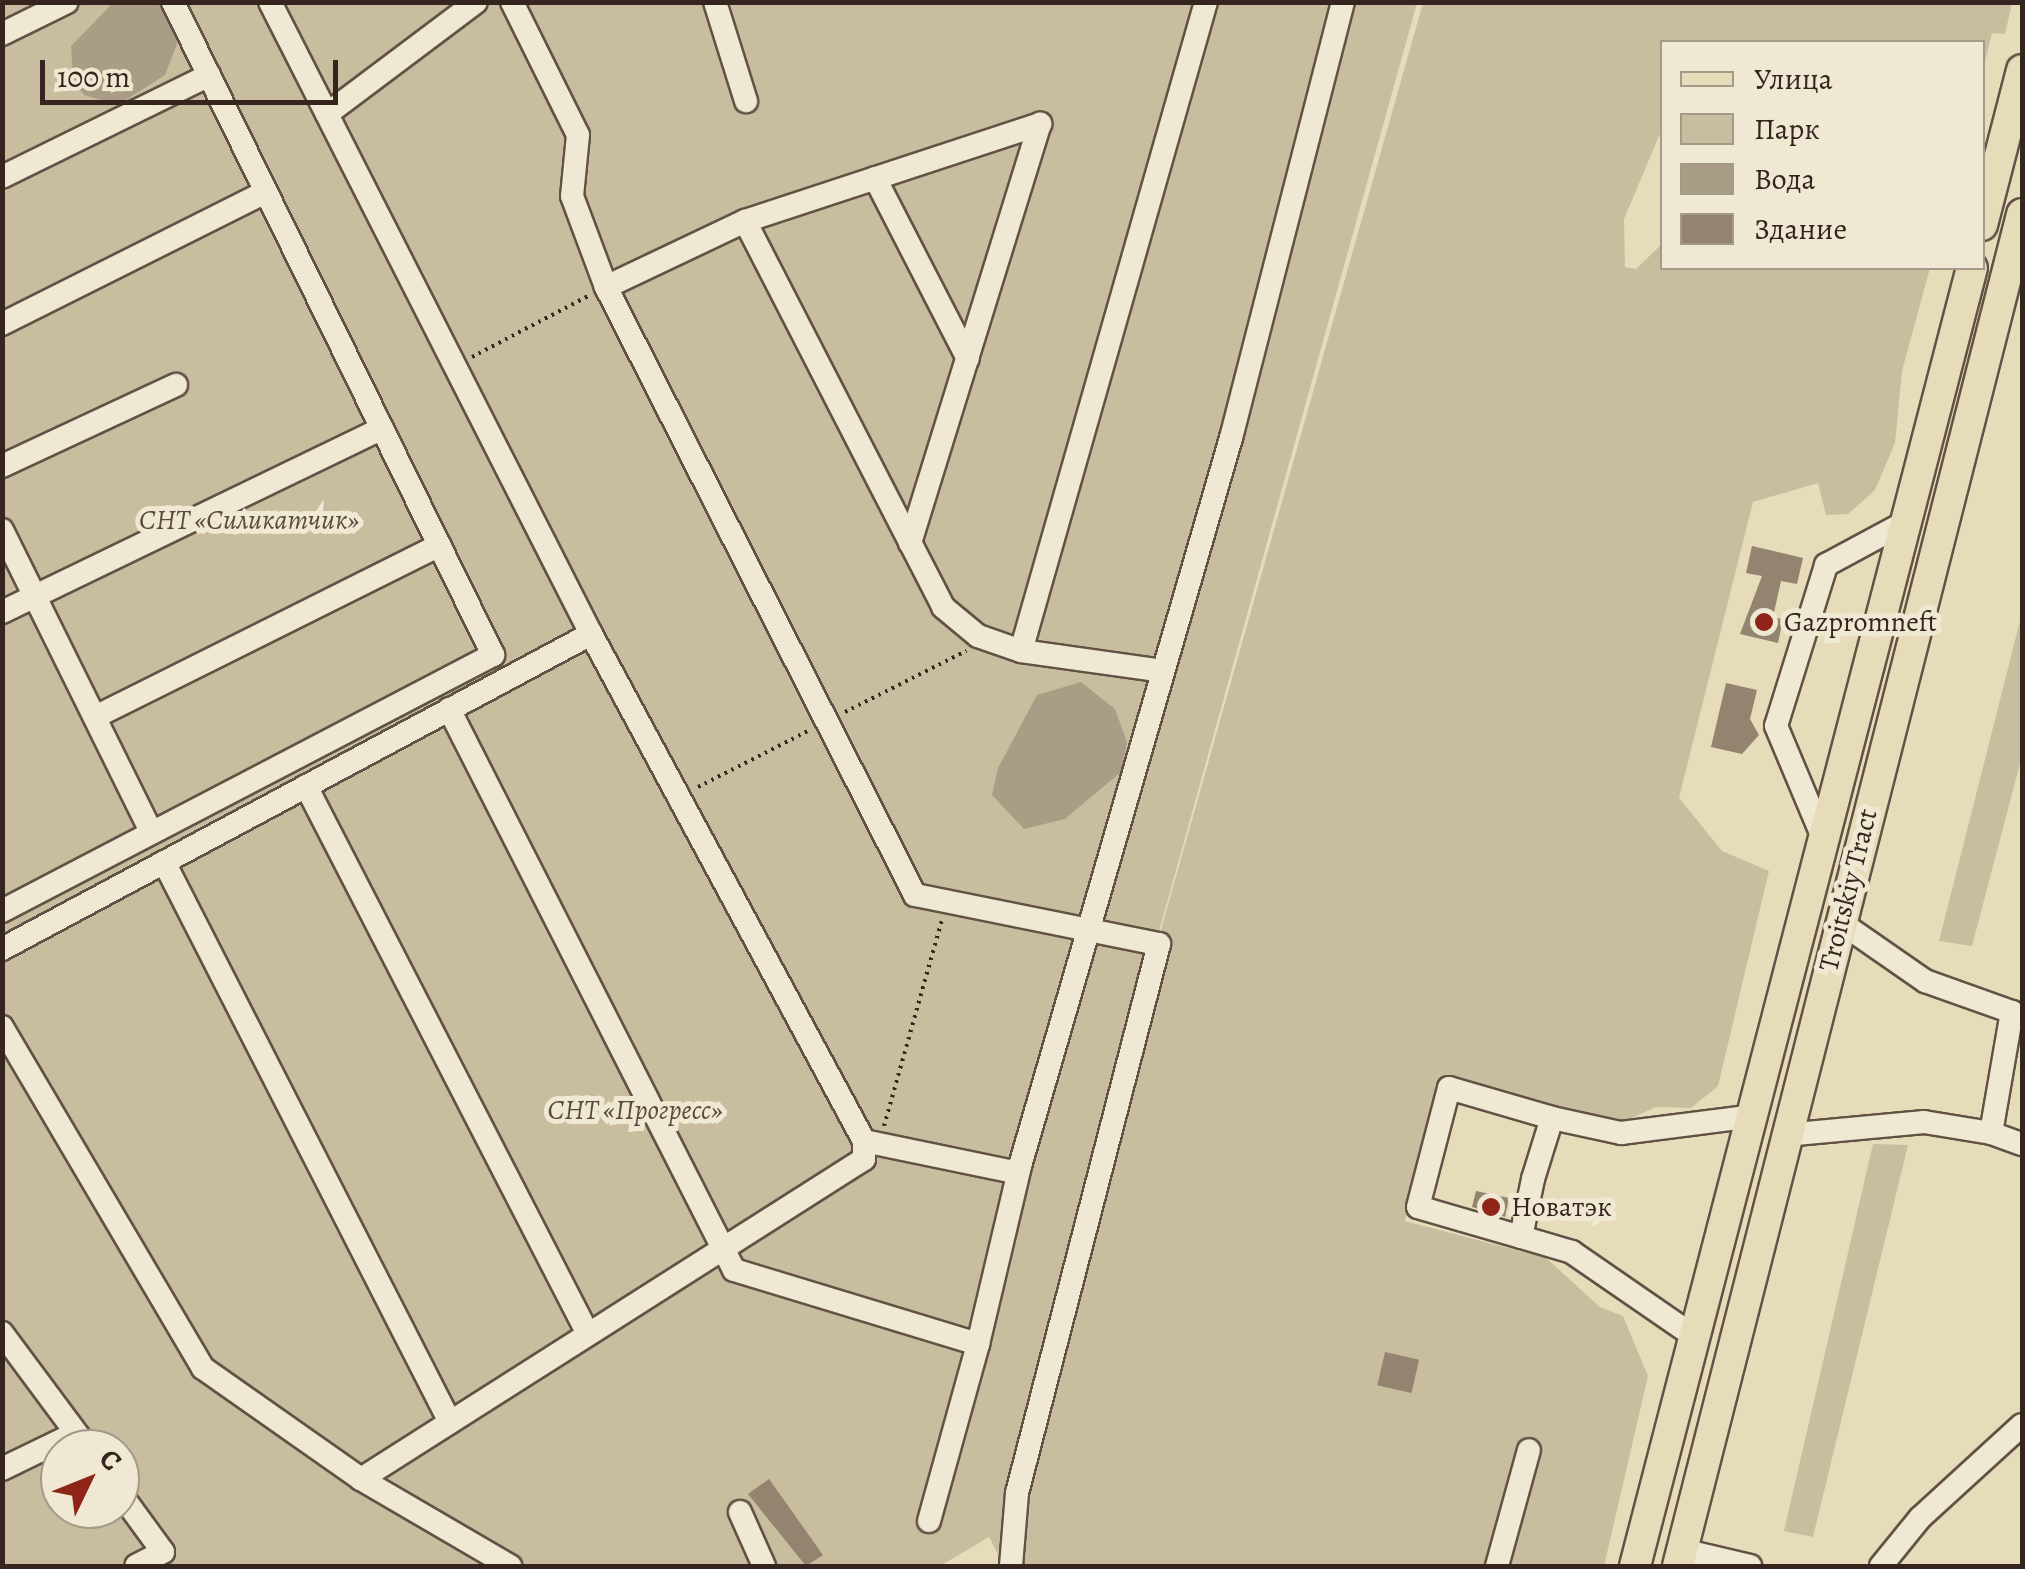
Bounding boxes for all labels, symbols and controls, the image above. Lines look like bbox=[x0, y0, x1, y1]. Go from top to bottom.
scale bar bbox=[45, 40, 342, 102]
legend bbox=[1660, 40, 1985, 270]
text: 100 m bbox=[57, 57, 130, 97]
text: Улица bbox=[1754, 59, 1833, 99]
text: Парк bbox=[1754, 109, 1820, 149]
text: Вода bbox=[1754, 159, 1815, 199]
text: Здание bbox=[1754, 209, 1847, 249]
park label: СНТ «Силикатчик» bbox=[139, 503, 359, 537]
place label: Gazpromneft bbox=[1784, 605, 1937, 639]
marker: Gazpromneft bbox=[1753, 611, 1775, 633]
street label: Troitskiy Tract bbox=[1812, 805, 1884, 975]
park label: СНТ «Прогресс» bbox=[547, 1093, 723, 1127]
place label: Новатэк bbox=[1511, 1190, 1612, 1224]
marker: Новатэк bbox=[1480, 1196, 1502, 1218]
north arrow bbox=[40, 1429, 140, 1529]
text: С bbox=[91, 1441, 130, 1479]

